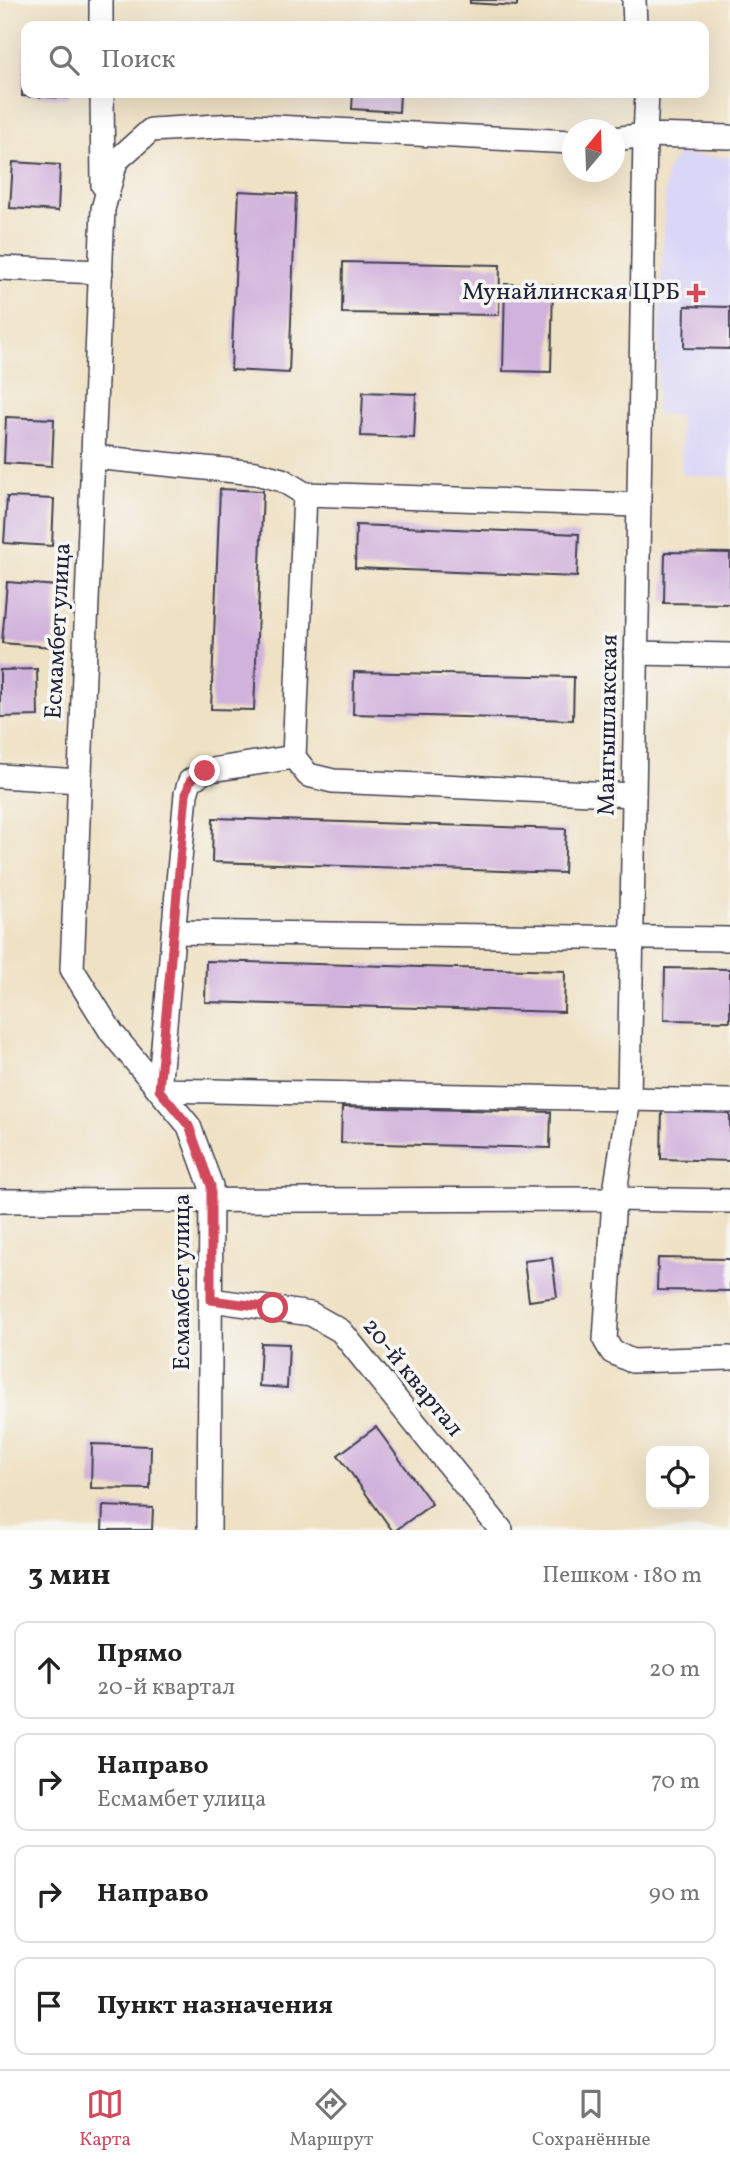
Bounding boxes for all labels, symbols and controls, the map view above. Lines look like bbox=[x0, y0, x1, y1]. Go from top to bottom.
search box bbox=[21, 21, 709, 98]
icon: search bbox=[45, 41, 83, 79]
text: Поиск bbox=[101, 42, 175, 78]
north arrow bbox=[562, 119, 625, 182]
place label: Мунайлинская ЦРБ bbox=[462, 276, 680, 310]
marker: Мунайлинская ЦРБ bbox=[686, 283, 706, 303]
street label: Есмамбет улица bbox=[37, 542, 81, 720]
street label: Мангышлакская bbox=[590, 634, 628, 816]
route end bbox=[189, 755, 220, 786]
street label: Есмамбет улица bbox=[166, 1194, 200, 1370]
route start bbox=[257, 1292, 288, 1323]
street label: 20-й квартал bbox=[353, 1311, 471, 1445]
map controls bbox=[646, 1446, 709, 1509]
button: locate bbox=[646, 1446, 709, 1509]
text: 3 мин bbox=[28, 1555, 111, 1597]
text: Пешком · 180 m bbox=[542, 1560, 702, 1592]
text: Прямо bbox=[97, 1636, 182, 1672]
icon: ahead bbox=[30, 1651, 68, 1689]
text: 20 m bbox=[649, 1654, 700, 1686]
text: 20-й квартал bbox=[97, 1672, 235, 1704]
text: Направо bbox=[97, 1748, 209, 1784]
icon: right bbox=[30, 1763, 68, 1801]
text: 70 m bbox=[651, 1766, 700, 1798]
text: Есмамбет улица bbox=[97, 1784, 267, 1816]
icon: right bbox=[30, 1875, 68, 1913]
text: Направо bbox=[97, 1876, 209, 1912]
text: 90 m bbox=[649, 1878, 700, 1910]
icon: arrive bbox=[30, 1987, 68, 2025]
text: Пункт назначения bbox=[97, 1988, 333, 2024]
tab: Карта bbox=[79, 2085, 131, 2153]
tab: Маршрут bbox=[290, 2085, 373, 2153]
tab: Сохранённые bbox=[532, 2085, 651, 2153]

